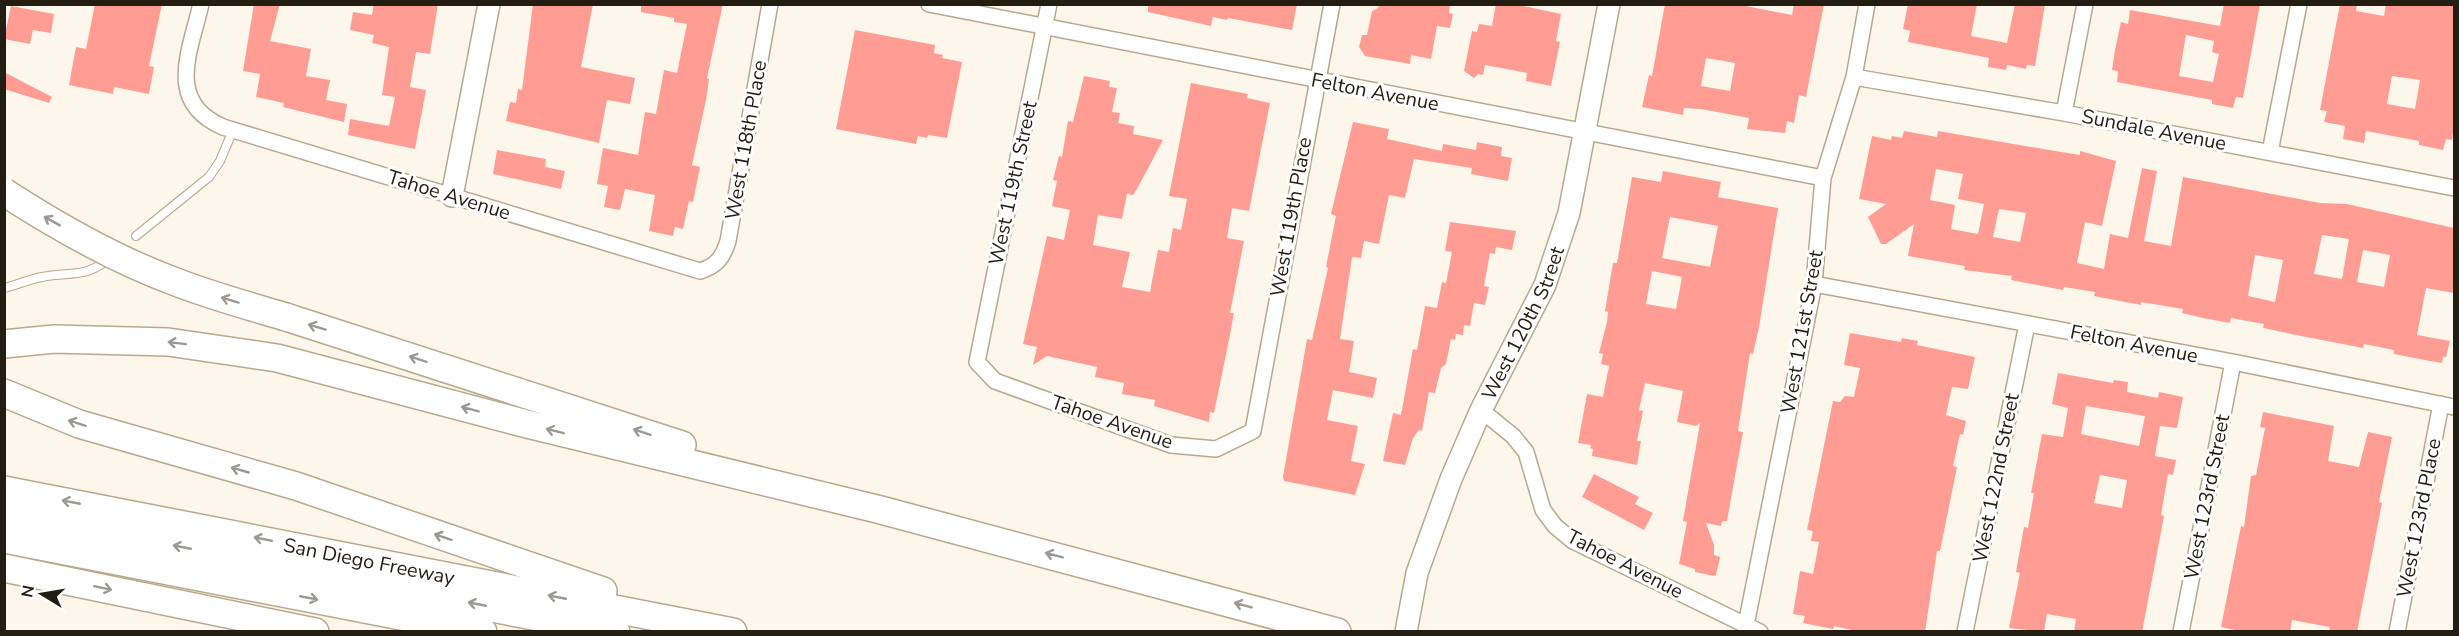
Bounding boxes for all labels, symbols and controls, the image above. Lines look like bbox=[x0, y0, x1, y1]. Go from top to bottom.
street label: West 118th Place bbox=[719, 58, 773, 222]
street label: Felton Avenue bbox=[1309, 66, 1441, 118]
street label: West 119th Street bbox=[982, 97, 1044, 268]
street label: Sundale Avenue bbox=[2079, 103, 2229, 157]
street label: West 119th Place bbox=[1264, 135, 1318, 299]
street label: Tahoe Avenue bbox=[384, 163, 514, 227]
one-way arrow bbox=[44, 215, 62, 226]
street label: West 120th Street bbox=[1475, 242, 1571, 404]
street label: West 121st Street bbox=[1774, 247, 1830, 416]
one-way arrow bbox=[221, 294, 240, 305]
street label: Felton Avenue bbox=[2068, 318, 2200, 370]
one-way arrow bbox=[308, 321, 327, 332]
one-way arrow bbox=[168, 337, 188, 348]
one-way arrow bbox=[409, 353, 428, 364]
street label: Tahoe Avenue bbox=[1047, 388, 1177, 456]
street label: West 122nd Street bbox=[1966, 390, 2026, 565]
one-way arrow bbox=[461, 403, 480, 414]
street label: West 123rd Street bbox=[2178, 411, 2236, 582]
one-way arrow bbox=[68, 417, 87, 428]
one-way arrow bbox=[546, 424, 565, 436]
one-way arrow bbox=[633, 426, 652, 437]
street label: West 123rd Place bbox=[2390, 436, 2448, 600]
one-way arrow bbox=[231, 464, 250, 475]
one-way arrow bbox=[62, 496, 82, 507]
street label: Tahoe Avenue bbox=[1562, 523, 1688, 605]
one-way arrow bbox=[434, 530, 453, 541]
street label: San Diego Freeway bbox=[281, 531, 458, 591]
one-way arrow bbox=[254, 533, 273, 544]
one-way arrow bbox=[173, 541, 192, 552]
one-way arrow bbox=[1045, 549, 1064, 561]
north arrow bbox=[12, 564, 72, 624]
text: N bbox=[16, 583, 40, 599]
one-way arrow bbox=[93, 583, 112, 594]
one-way arrow bbox=[548, 591, 568, 602]
one-way arrow bbox=[299, 593, 319, 604]
one-way arrow bbox=[467, 598, 487, 609]
one-way arrow bbox=[1234, 599, 1253, 610]

